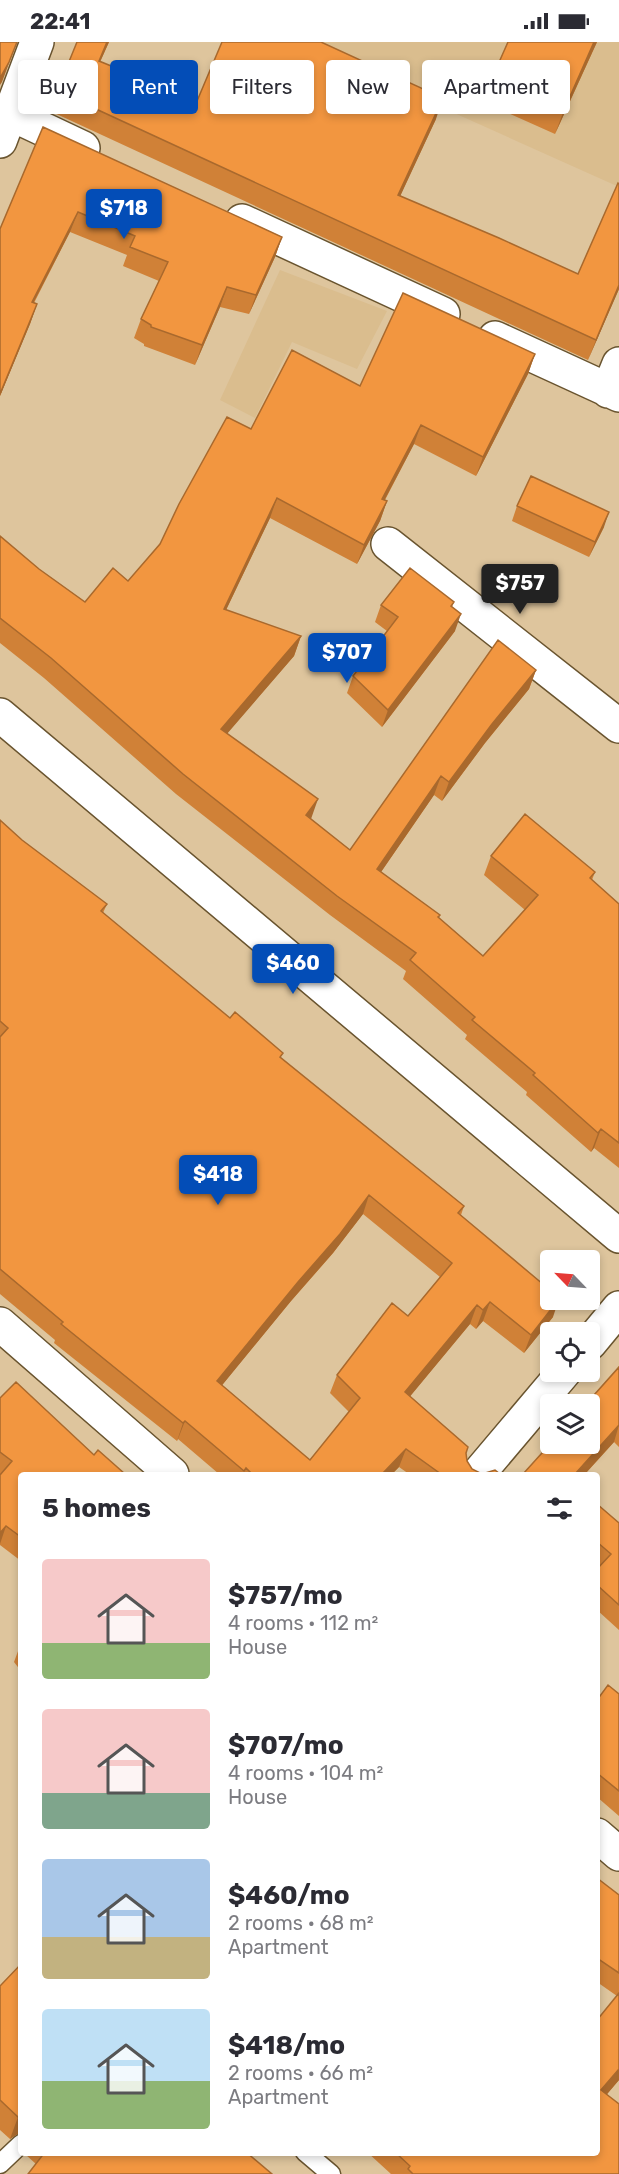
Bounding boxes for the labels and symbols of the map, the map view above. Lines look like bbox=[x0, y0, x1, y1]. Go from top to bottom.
pin: $718 bbox=[88, 189, 160, 240]
pin: $757 bbox=[484, 564, 556, 615]
pin: $707 bbox=[311, 633, 383, 684]
pin: $460 bbox=[257, 944, 329, 995]
pin: $418 bbox=[182, 1155, 254, 1206]
north arrow bbox=[540, 1250, 600, 1310]

